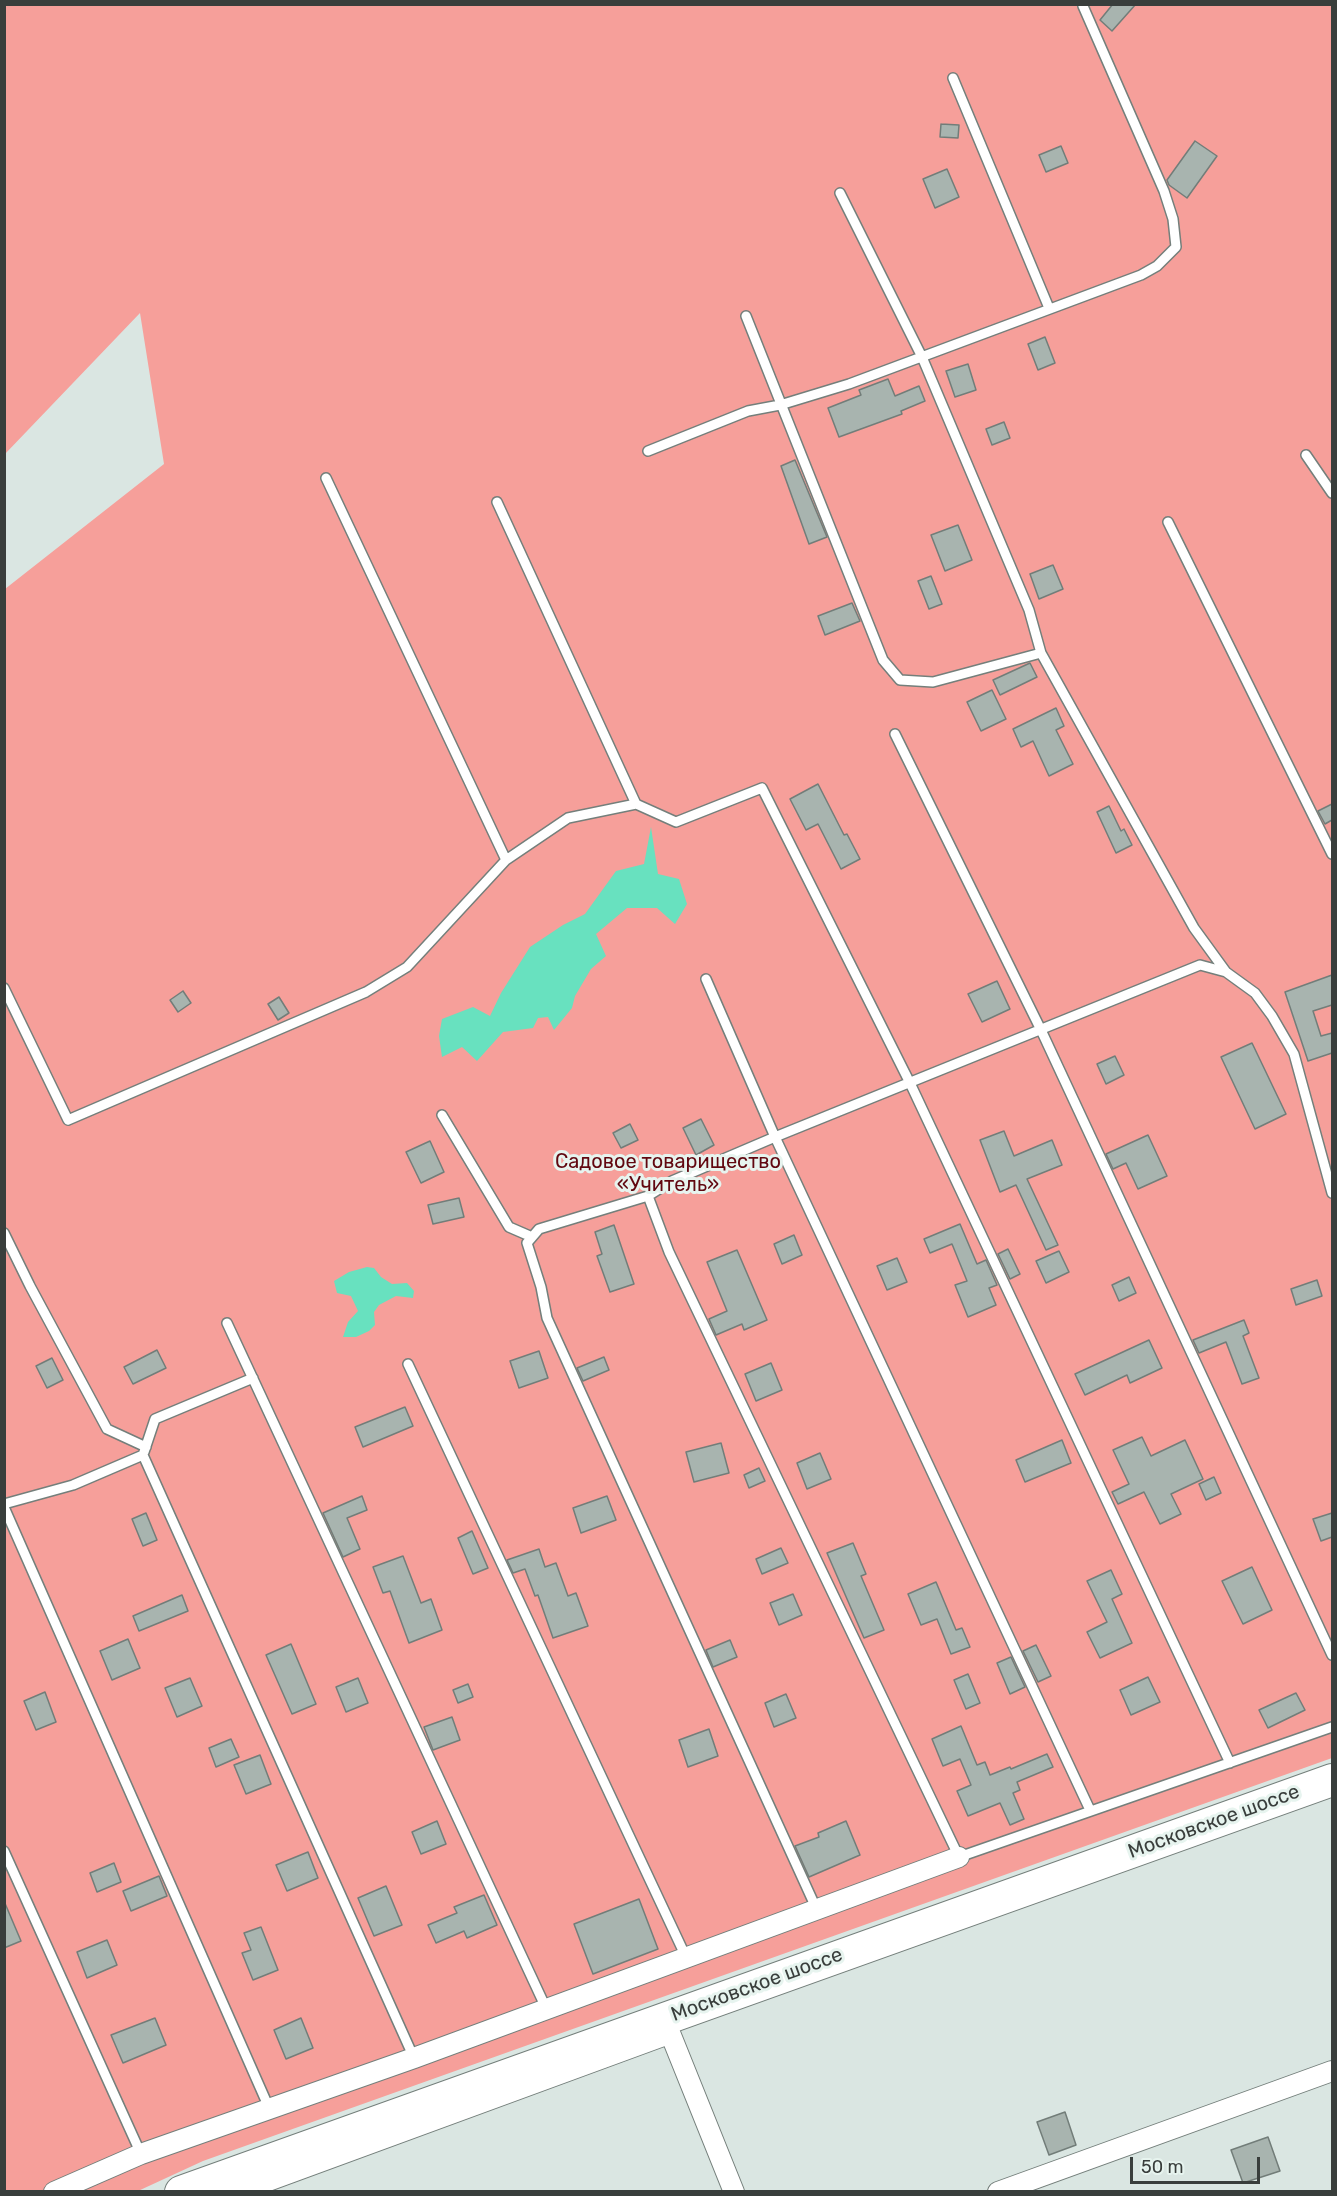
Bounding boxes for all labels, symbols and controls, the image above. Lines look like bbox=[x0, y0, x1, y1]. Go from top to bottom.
park label: Садовое товарищество «Учитель» bbox=[555, 1150, 781, 1197]
street label: Московское шоссе bbox=[1125, 1780, 1303, 1864]
street label: Московское шоссе bbox=[668, 1943, 846, 2027]
scale bar bbox=[1133, 2145, 1264, 2183]
text: 50 m bbox=[1141, 2156, 1184, 2178]

